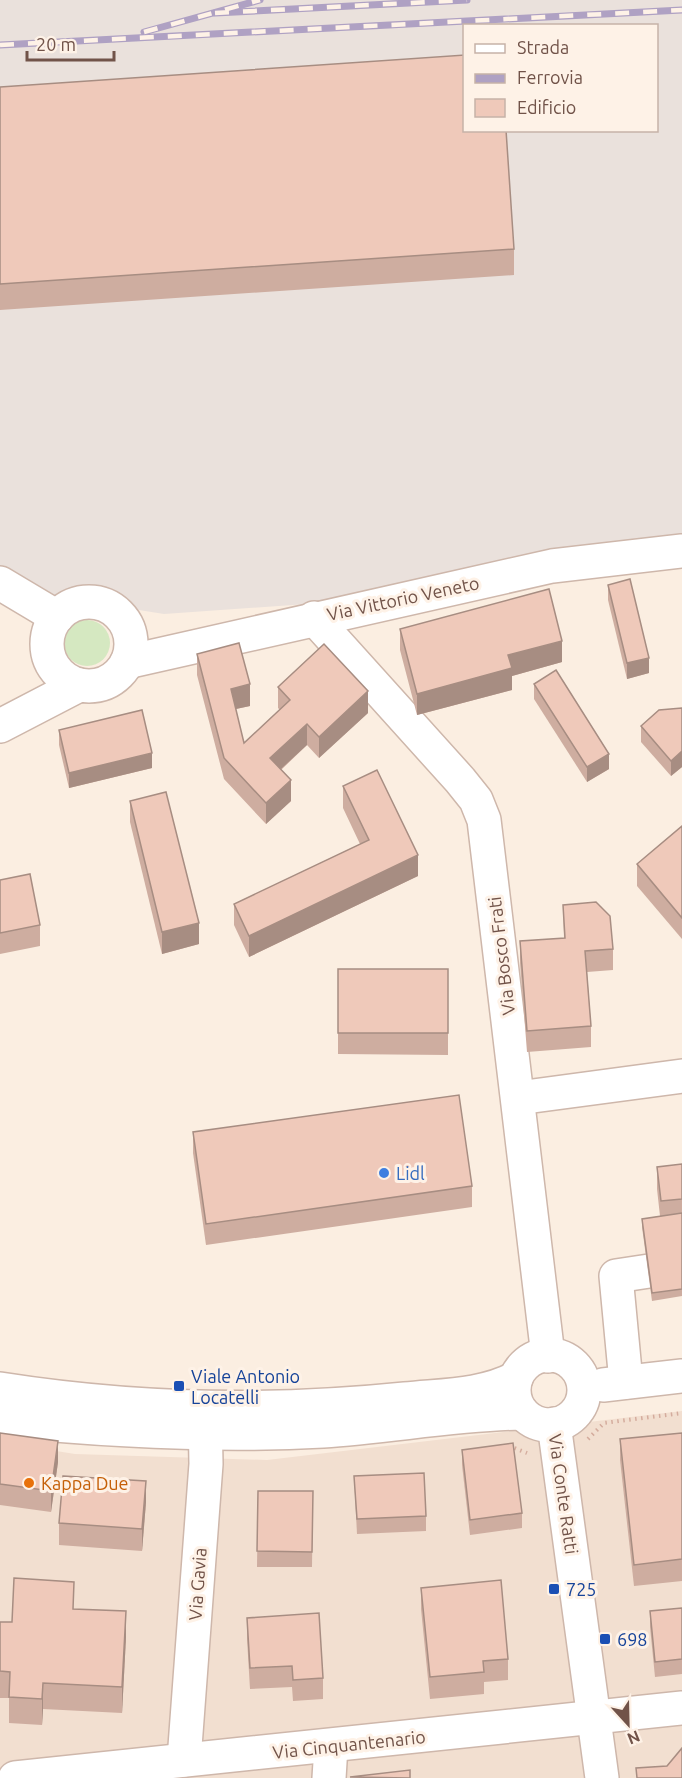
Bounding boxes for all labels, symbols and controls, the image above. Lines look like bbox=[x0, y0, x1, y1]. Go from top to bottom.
scale bar bbox=[27, 24, 114, 62]
legend bbox=[463, 24, 658, 132]
text: 20 m bbox=[36, 34, 76, 54]
text: Strada bbox=[517, 37, 569, 57]
text: Ferrovia bbox=[517, 67, 583, 87]
text: Edificio bbox=[517, 97, 576, 117]
street label: Via Vittorio Veneto bbox=[325, 572, 481, 624]
street label: Via Bosco Frati bbox=[484, 896, 518, 1016]
place label: Lidl bbox=[396, 1163, 425, 1183]
marker: Lidl bbox=[377, 1166, 391, 1180]
place label: Viale Antonio Locatelli bbox=[191, 1366, 300, 1407]
marker: Viale Antonio Locatelli bbox=[172, 1379, 186, 1393]
street label: Via Conte Ratti bbox=[546, 1432, 582, 1556]
place label: Kappa Due bbox=[41, 1473, 129, 1493]
marker: Kappa Due bbox=[22, 1476, 36, 1490]
street label: Via Gavia bbox=[184, 1547, 210, 1621]
place label: 725 bbox=[566, 1579, 596, 1599]
marker: 725 bbox=[547, 1582, 561, 1596]
place label: 698 bbox=[617, 1629, 647, 1649]
marker: 698 bbox=[598, 1632, 612, 1646]
north arrow bbox=[598, 1694, 658, 1754]
street label: Via Cinquantenario bbox=[271, 1726, 427, 1762]
text: N bbox=[625, 1727, 643, 1748]

